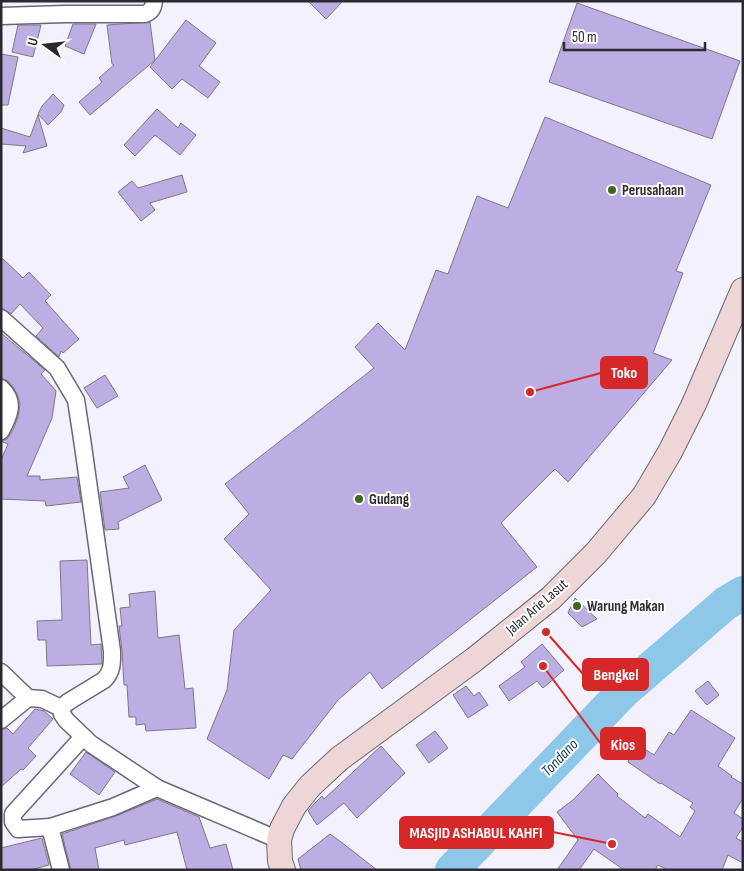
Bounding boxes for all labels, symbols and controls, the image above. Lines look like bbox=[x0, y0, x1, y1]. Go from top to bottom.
north arrow bbox=[20, 20, 70, 70]
scale bar bbox=[564, 20, 705, 52]
text: 50 m bbox=[572, 28, 597, 47]
text: U bbox=[24, 36, 42, 47]
place label: Perusahaan bbox=[622, 181, 684, 200]
marker: Perusahaan bbox=[606, 184, 618, 196]
callout: Toko bbox=[601, 357, 647, 388]
text: Toko bbox=[611, 364, 637, 383]
place label: Gudang bbox=[369, 490, 410, 509]
marker: Gudang bbox=[353, 493, 365, 505]
street label: Jalan Arie Lasut bbox=[501, 575, 572, 640]
place label: Warung Makan bbox=[587, 597, 664, 616]
marker: Warung Makan bbox=[571, 600, 583, 612]
callout: Bengkel bbox=[583, 659, 648, 690]
text: Bengkel bbox=[594, 666, 638, 685]
callout: Kios bbox=[601, 728, 645, 759]
water label: Tondano bbox=[538, 735, 583, 781]
text: Kios bbox=[611, 736, 635, 755]
callout: MASJID ASHABUL KAHFI bbox=[400, 817, 553, 848]
text: MASJID ASHABUL KAHFI bbox=[410, 824, 542, 843]

